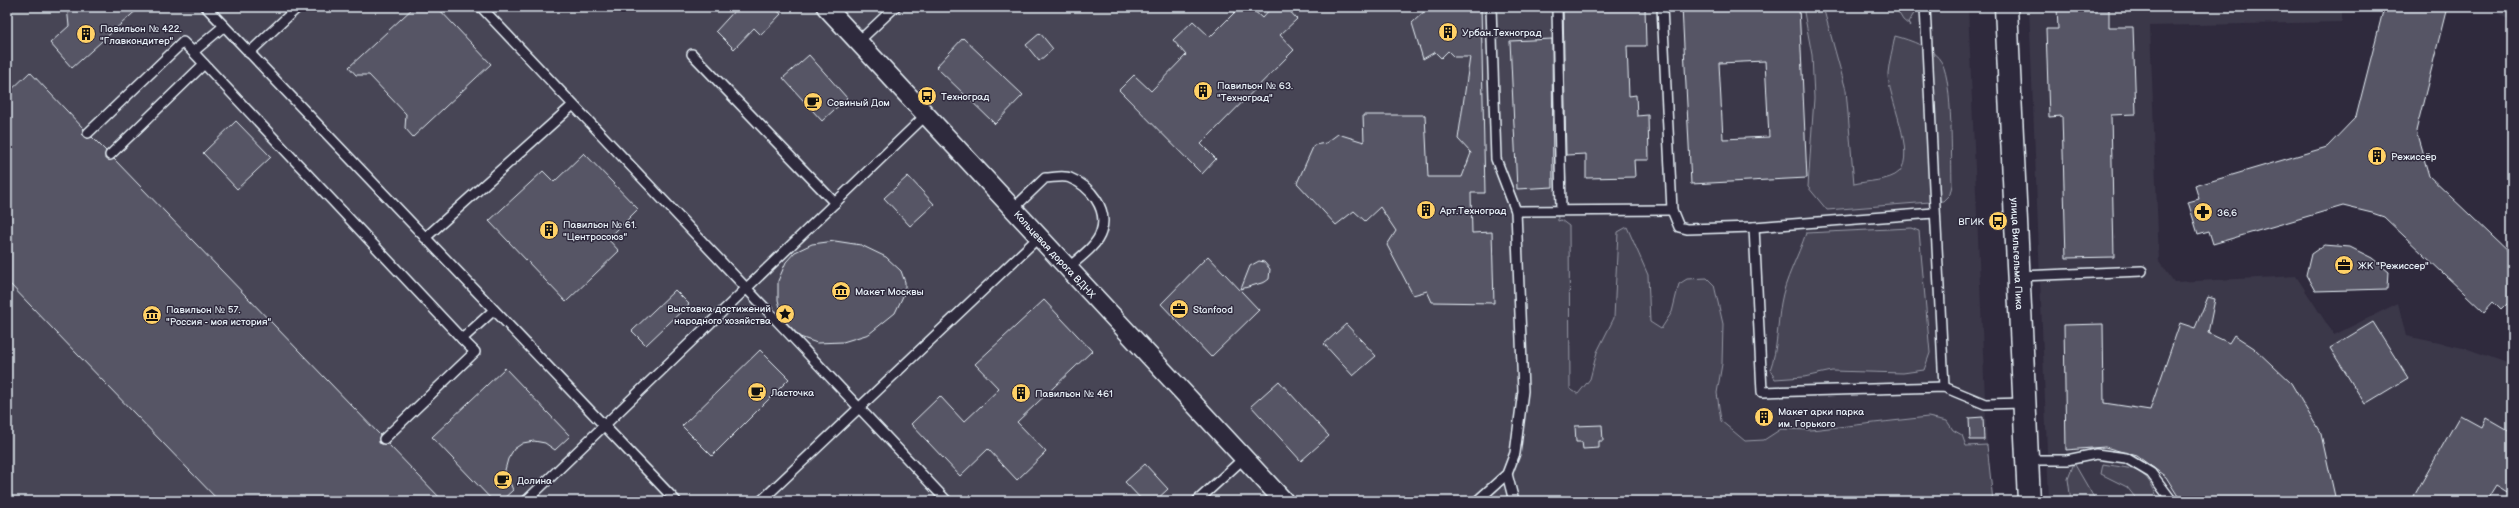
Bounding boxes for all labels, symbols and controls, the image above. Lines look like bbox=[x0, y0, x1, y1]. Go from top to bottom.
building icon: Урбан.Техноград bbox=[1437, 21, 1459, 43]
building icon: Павильон № 422. "Главкондитер" bbox=[75, 23, 97, 45]
place label: Павильон № 422. "Главкондитер" bbox=[100, 23, 182, 47]
place label: Урбан.Техноград bbox=[1462, 27, 1542, 39]
building icon: Павильон № 63. "Техноград" bbox=[1192, 80, 1214, 102]
place label: Павильон № 63. "Техноград" bbox=[1217, 80, 1293, 104]
bus stop icon: Техноград bbox=[916, 85, 938, 107]
cafe icon: Совиный Дом bbox=[802, 91, 824, 113]
place label: Техноград bbox=[941, 91, 989, 103]
place label: Совиный Дом bbox=[827, 97, 890, 109]
building icon: Режиссёр bbox=[2366, 145, 2388, 167]
place label: Режиссёр bbox=[2391, 151, 2437, 163]
street label: улица Вильгельма Пика bbox=[2008, 197, 2025, 310]
building icon: Арт.Техноград bbox=[1415, 199, 1437, 221]
pharmacy icon: 36,6 bbox=[2192, 201, 2214, 223]
place label: Арт.Техноград bbox=[1439, 205, 1506, 217]
place label: 36,6 bbox=[2217, 207, 2237, 219]
street label: Кольцевая дорога ВДНХ bbox=[1011, 209, 1098, 301]
bus stop icon: ВГИК bbox=[1987, 210, 2009, 232]
place label: ВГИК bbox=[1958, 216, 1985, 228]
building icon: Павильон № 61. "Центросоюз" bbox=[538, 219, 560, 241]
place label: Павильон № 61. "Центросоюз" bbox=[563, 219, 637, 243]
office icon: ЖК "Режиссер" bbox=[2333, 254, 2355, 276]
place label: ЖК "Режиссер" bbox=[2358, 260, 2429, 272]
museum icon: Макет Москвы bbox=[830, 280, 852, 302]
place label: Макет Москвы bbox=[855, 286, 924, 298]
office icon: Stanfood bbox=[1168, 298, 1190, 320]
place label: Выставка достижений народного хозяйства bbox=[667, 303, 771, 327]
place icon: Выставка достижений народного хозяйства bbox=[774, 303, 796, 325]
museum icon: Павильон № 57. "Россия - моя история" bbox=[141, 304, 163, 326]
place label: Павильон № 57. "Россия - моя история" bbox=[166, 304, 271, 328]
place label: Stanfood bbox=[1193, 304, 1233, 316]
cafe icon: Ласточка bbox=[746, 381, 768, 403]
building icon: Павильон № 461 bbox=[1010, 382, 1032, 404]
place label: Ласточка bbox=[770, 387, 814, 399]
place label: Павильон № 461 bbox=[1035, 388, 1113, 400]
building icon: Макет арки парка им. Горького bbox=[1753, 406, 1775, 428]
place label: Макет арки парка им. Горького bbox=[1778, 406, 1864, 430]
cafe icon: Долина bbox=[492, 469, 514, 491]
place label: Долина bbox=[517, 475, 552, 487]

